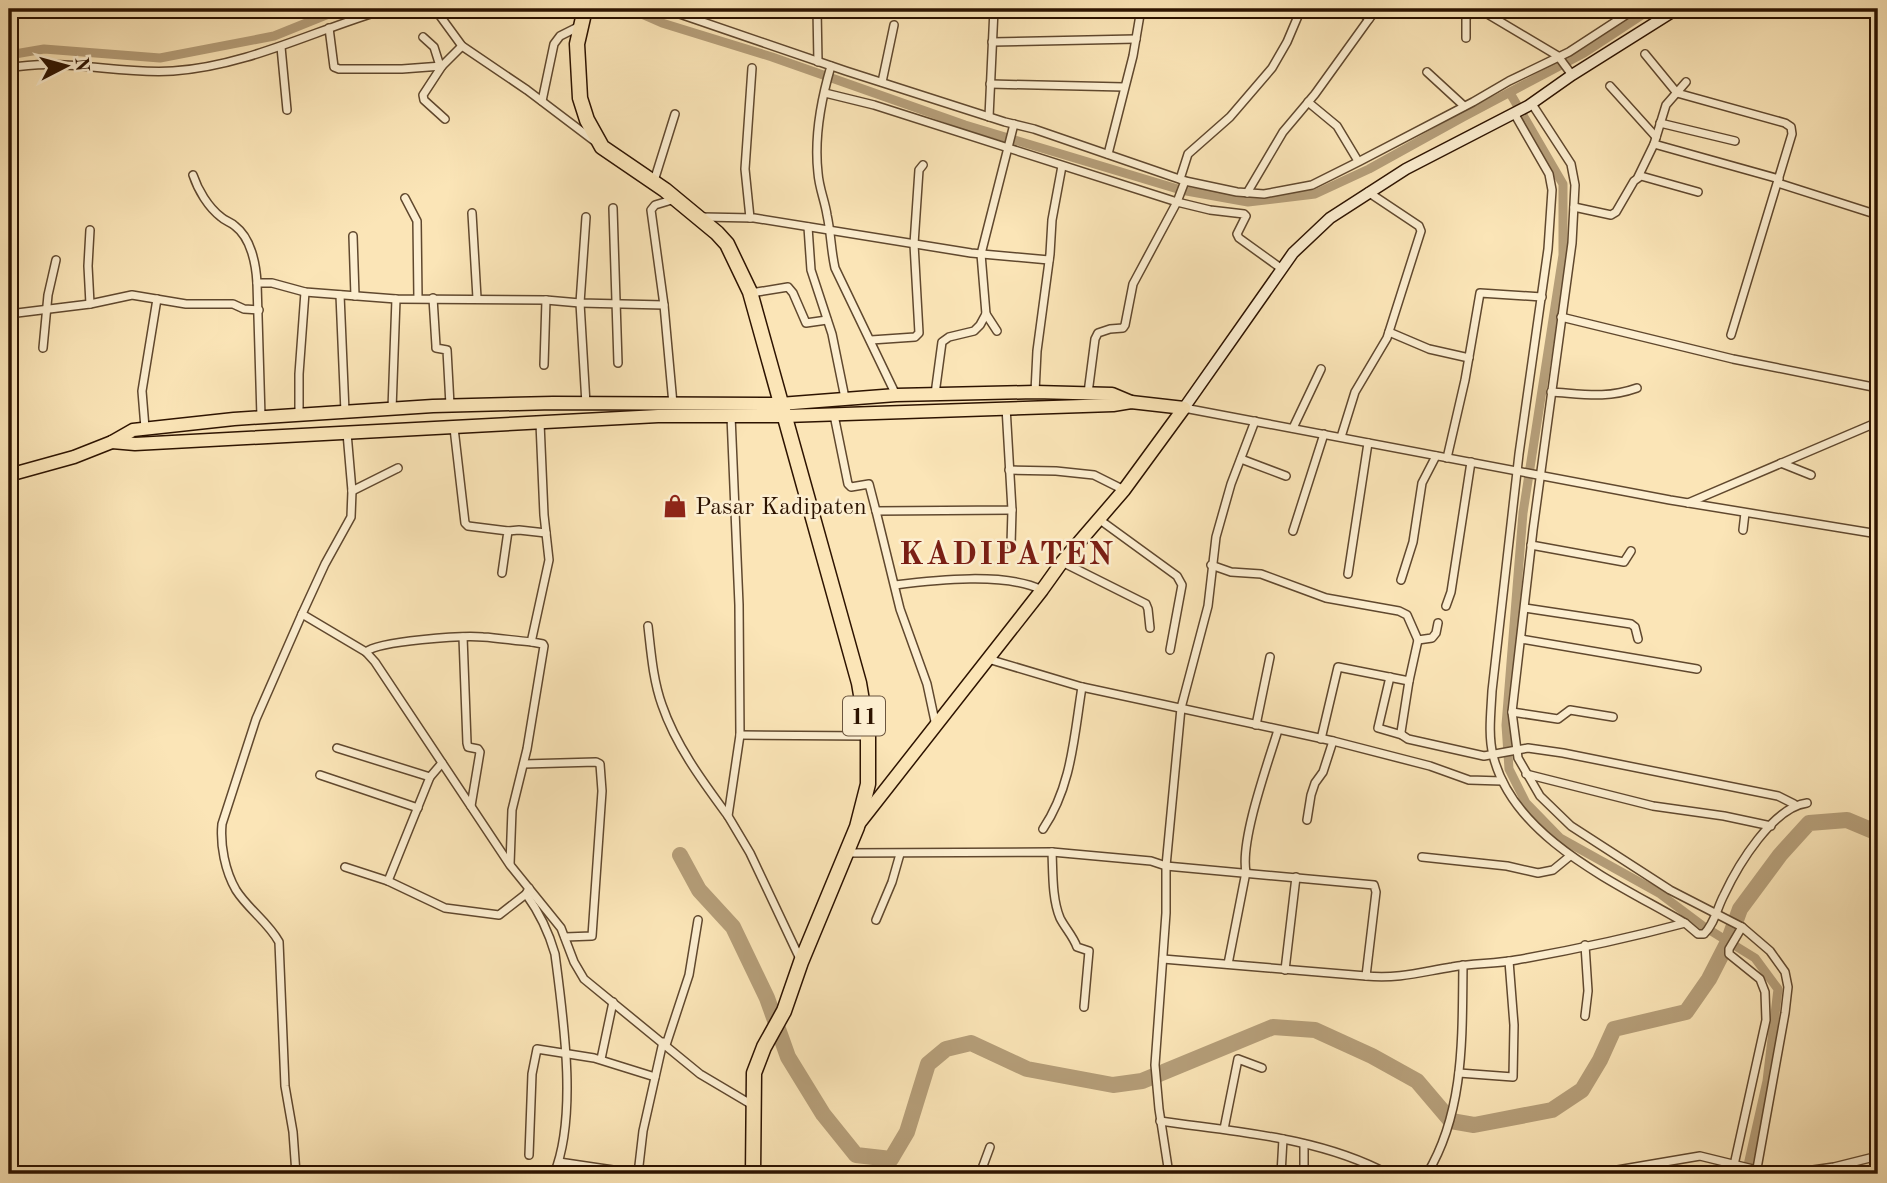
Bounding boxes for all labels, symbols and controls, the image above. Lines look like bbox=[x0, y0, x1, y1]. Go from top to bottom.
north arrow bbox=[32, 32, 102, 102]
text: N bbox=[70, 56, 91, 73]
shop icon: Pasar Kadipaten bbox=[661, 492, 689, 520]
place label: Pasar Kadipaten bbox=[695, 496, 867, 520]
district label: KADIPATEN bbox=[899, 540, 1115, 572]
road number: 11 bbox=[843, 696, 885, 736]

